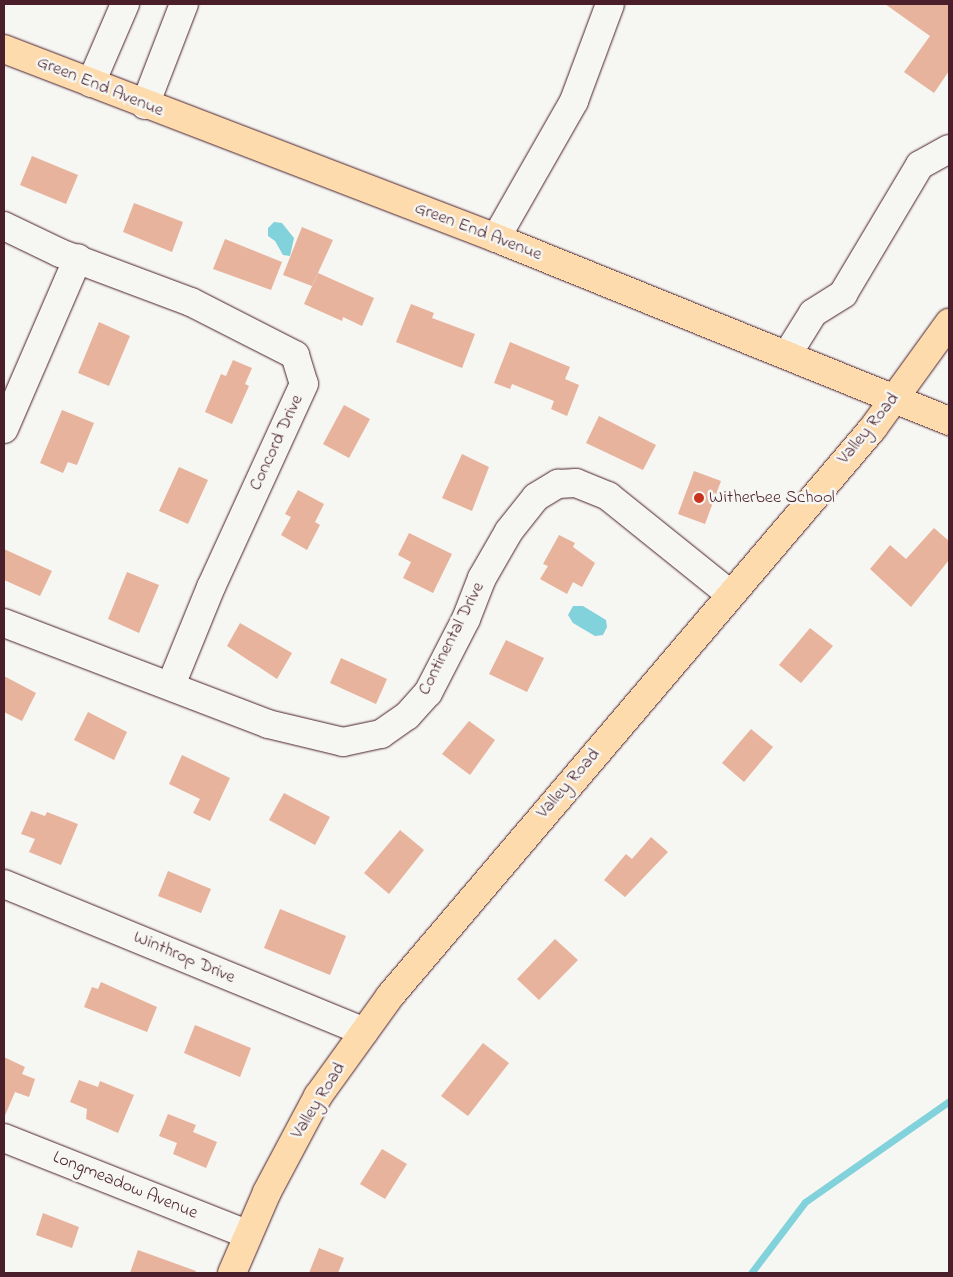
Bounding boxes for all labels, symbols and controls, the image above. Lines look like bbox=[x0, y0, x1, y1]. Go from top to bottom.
street label: Green End Avenue bbox=[34, 52, 166, 122]
street label: Green End Avenue bbox=[411, 198, 545, 266]
street label: Valley Road bbox=[834, 389, 904, 469]
street label: Concord Drive bbox=[245, 392, 309, 494]
place label: Witherbee School bbox=[709, 487, 835, 509]
marker: Witherbee School bbox=[693, 492, 705, 504]
street label: Continental Drive bbox=[414, 579, 490, 699]
street label: Valley Road bbox=[533, 744, 605, 824]
street label: Winthrop Drive bbox=[130, 927, 238, 989]
street label: Valley Road bbox=[287, 1059, 351, 1143]
street label: Longmeadow Avenue bbox=[49, 1147, 201, 1225]

